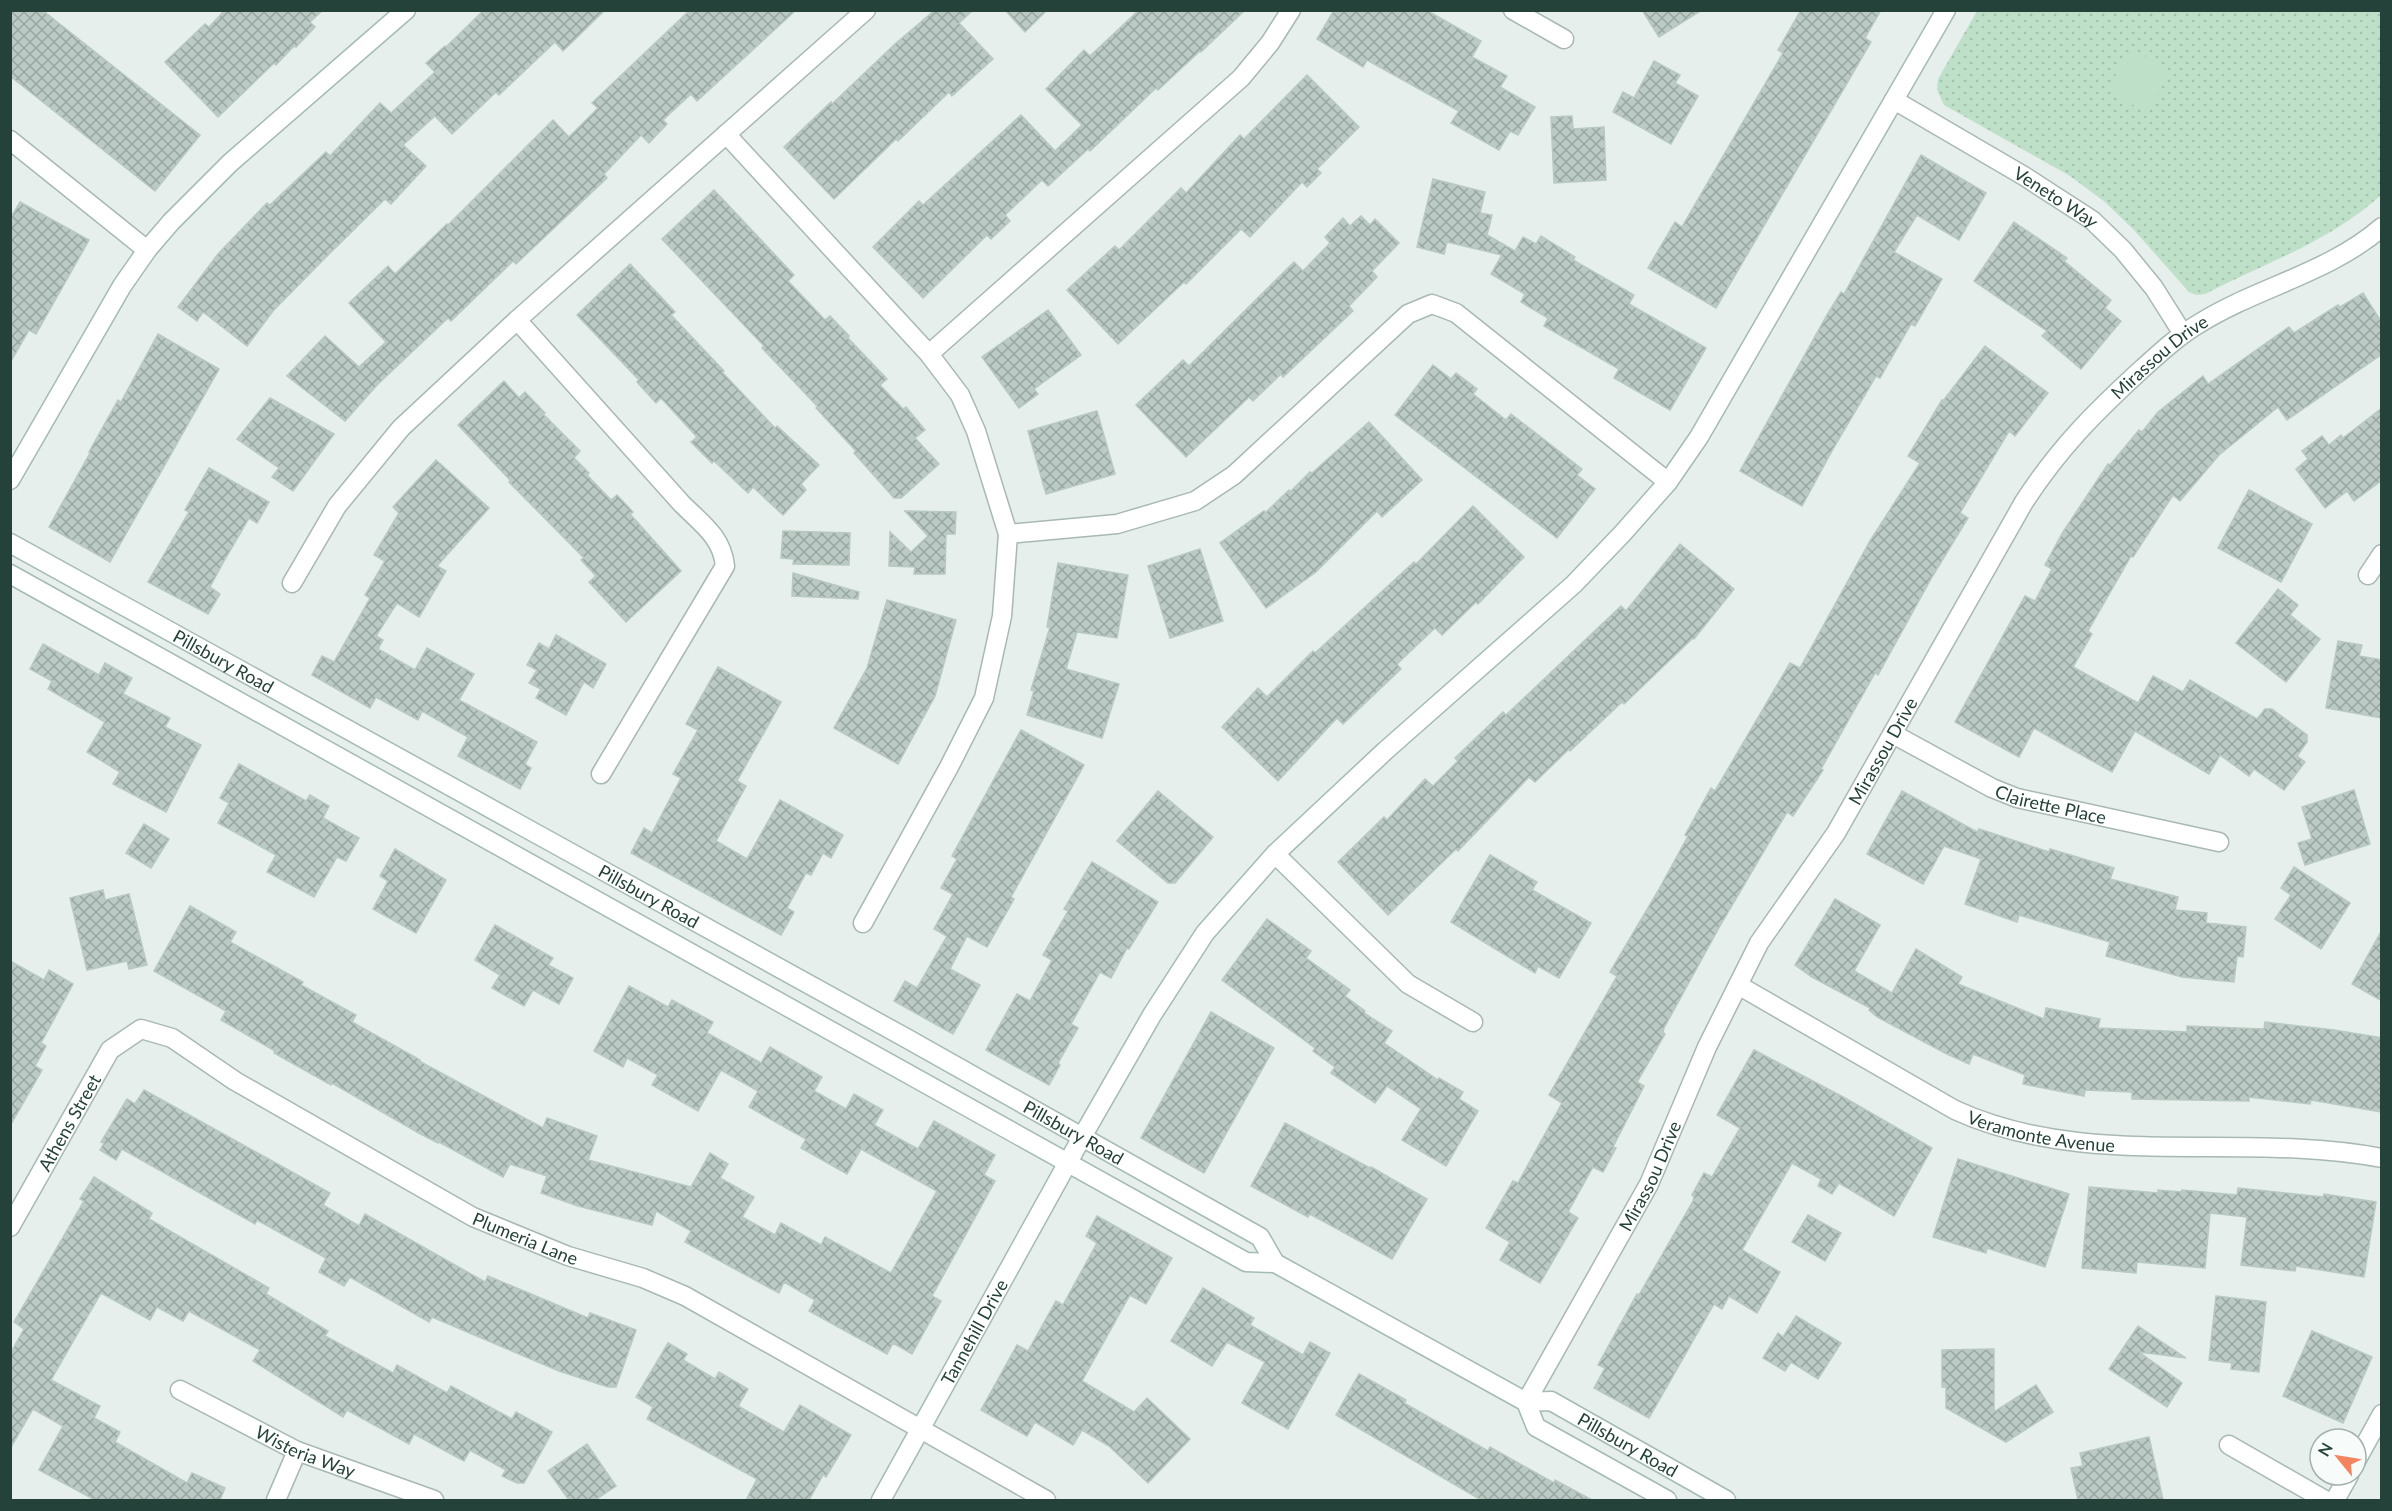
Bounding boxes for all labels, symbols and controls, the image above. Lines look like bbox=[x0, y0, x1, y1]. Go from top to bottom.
street label: Veneto Way bbox=[2010, 162, 2104, 232]
street label: Mirassou Drive bbox=[2106, 310, 2212, 403]
street label: Pillsbury Road bbox=[169, 624, 278, 698]
street label: Mirassou Drive bbox=[1843, 693, 1922, 808]
street label: Clairette Place bbox=[1992, 779, 2108, 828]
street label: Pillsbury Road bbox=[595, 859, 703, 933]
street label: Athens Street bbox=[33, 1070, 105, 1175]
street label: Pillsbury Road bbox=[1020, 1095, 1128, 1169]
street label: Veramonte Avenue bbox=[1964, 1106, 2116, 1156]
street label: Mirassou Drive bbox=[1614, 1118, 1685, 1235]
street label: Plumeria Lane bbox=[470, 1207, 580, 1269]
street label: Tannehill Drive bbox=[936, 1275, 1012, 1389]
street label: Pillsbury Road bbox=[1574, 1408, 1682, 1482]
street label: Wisteria Way bbox=[252, 1420, 359, 1482]
north arrow bbox=[2308, 1427, 2368, 1487]
text: N bbox=[2313, 1439, 2336, 1459]

